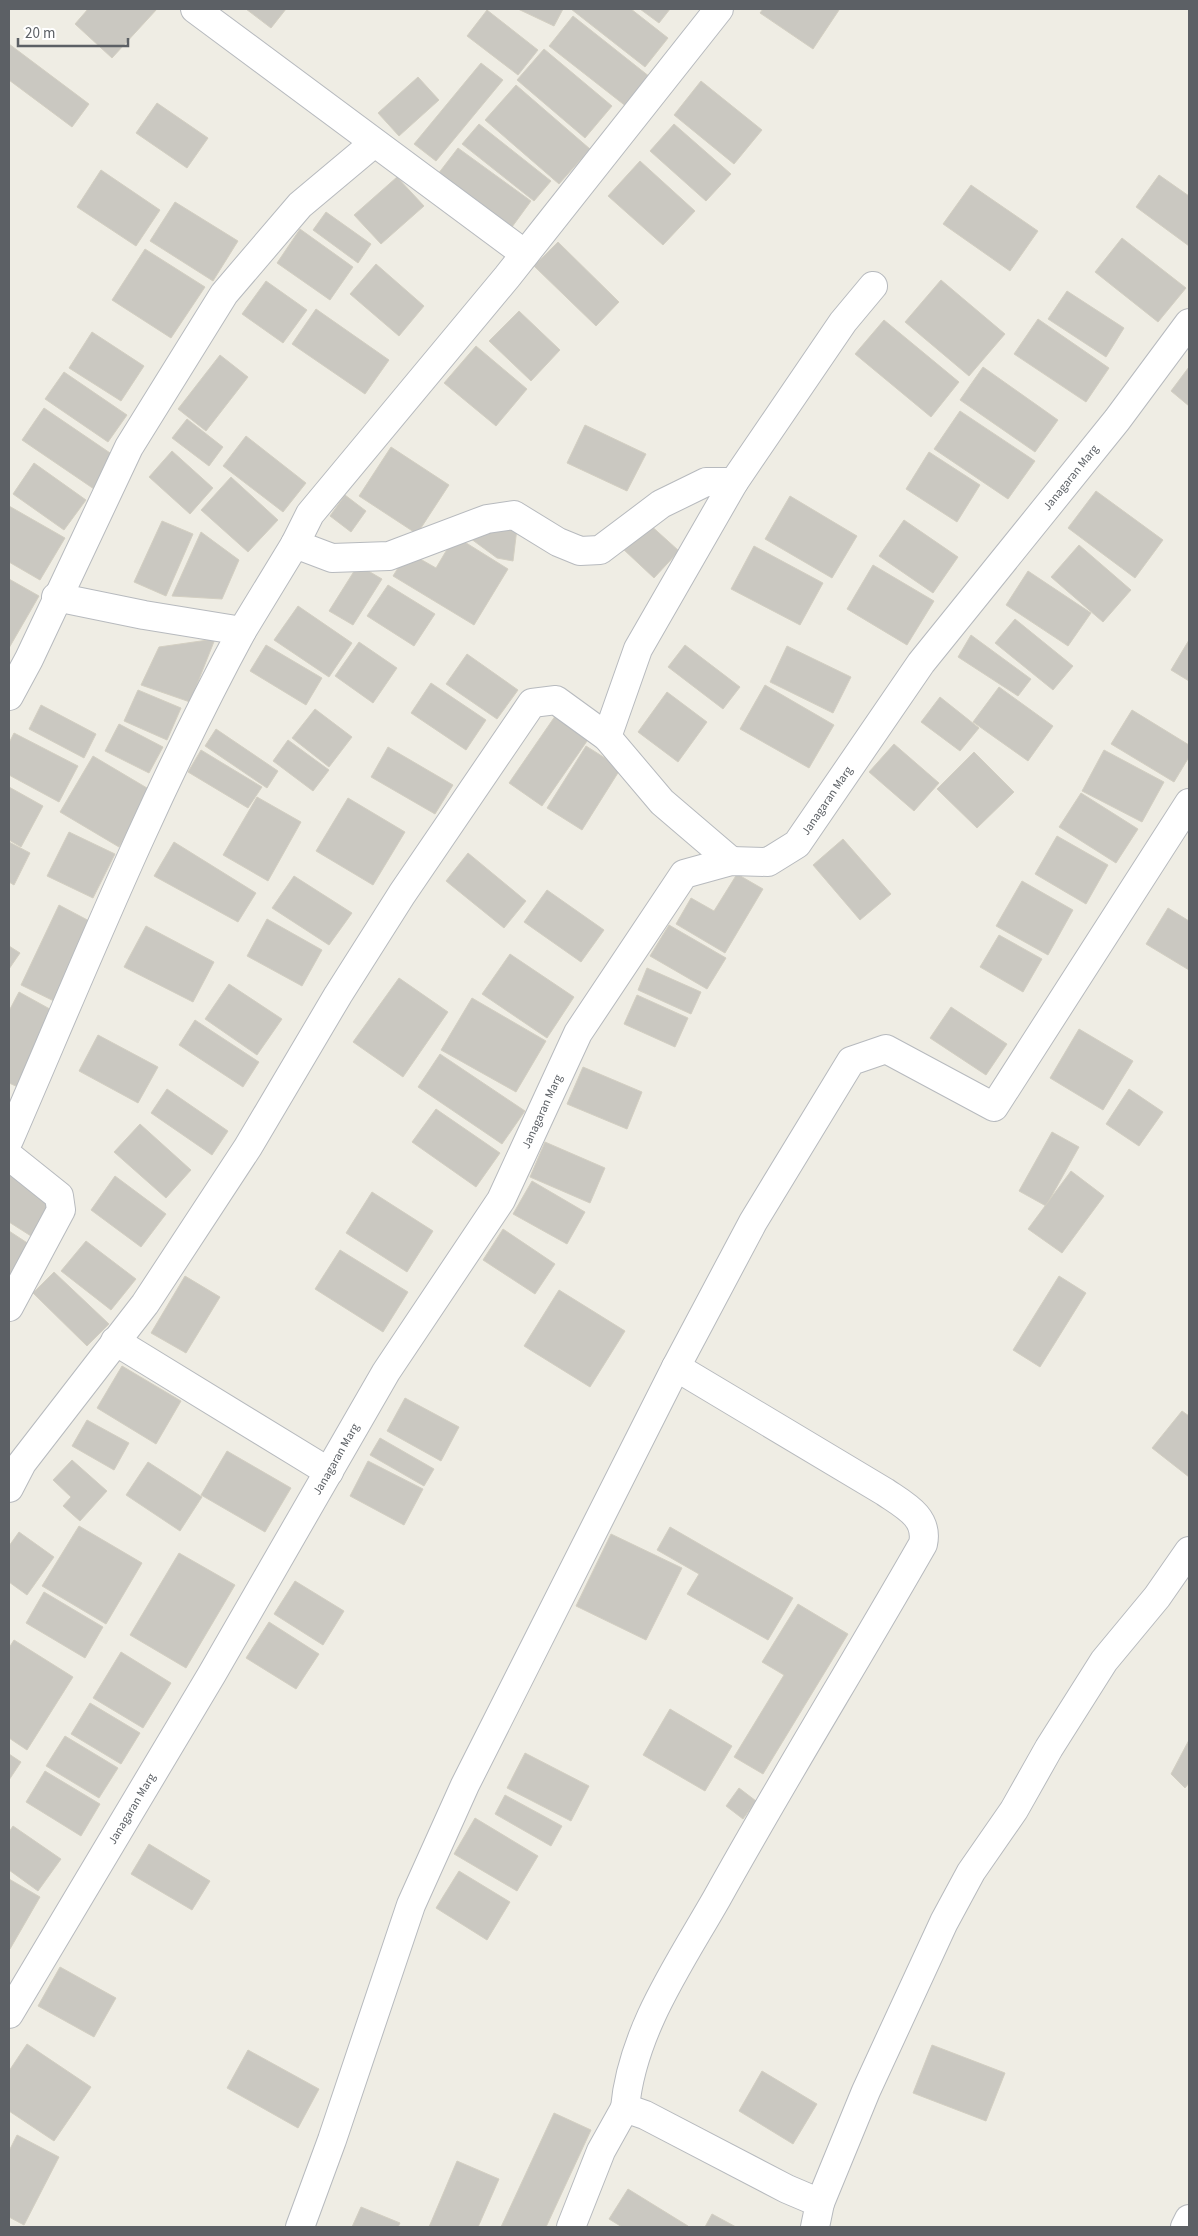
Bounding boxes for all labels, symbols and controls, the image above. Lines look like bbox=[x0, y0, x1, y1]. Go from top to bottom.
scale bar bbox=[18, 15, 128, 47]
text: 20 m bbox=[25, 23, 55, 44]
street label: Janagaran Marg bbox=[1039, 441, 1102, 514]
street label: Janagaran Marg bbox=[797, 763, 856, 838]
street label: Janagaran Marg bbox=[517, 1071, 566, 1151]
street label: Janagaran Marg bbox=[308, 1420, 363, 1498]
street label: Janagaran Marg bbox=[104, 1770, 159, 1848]

